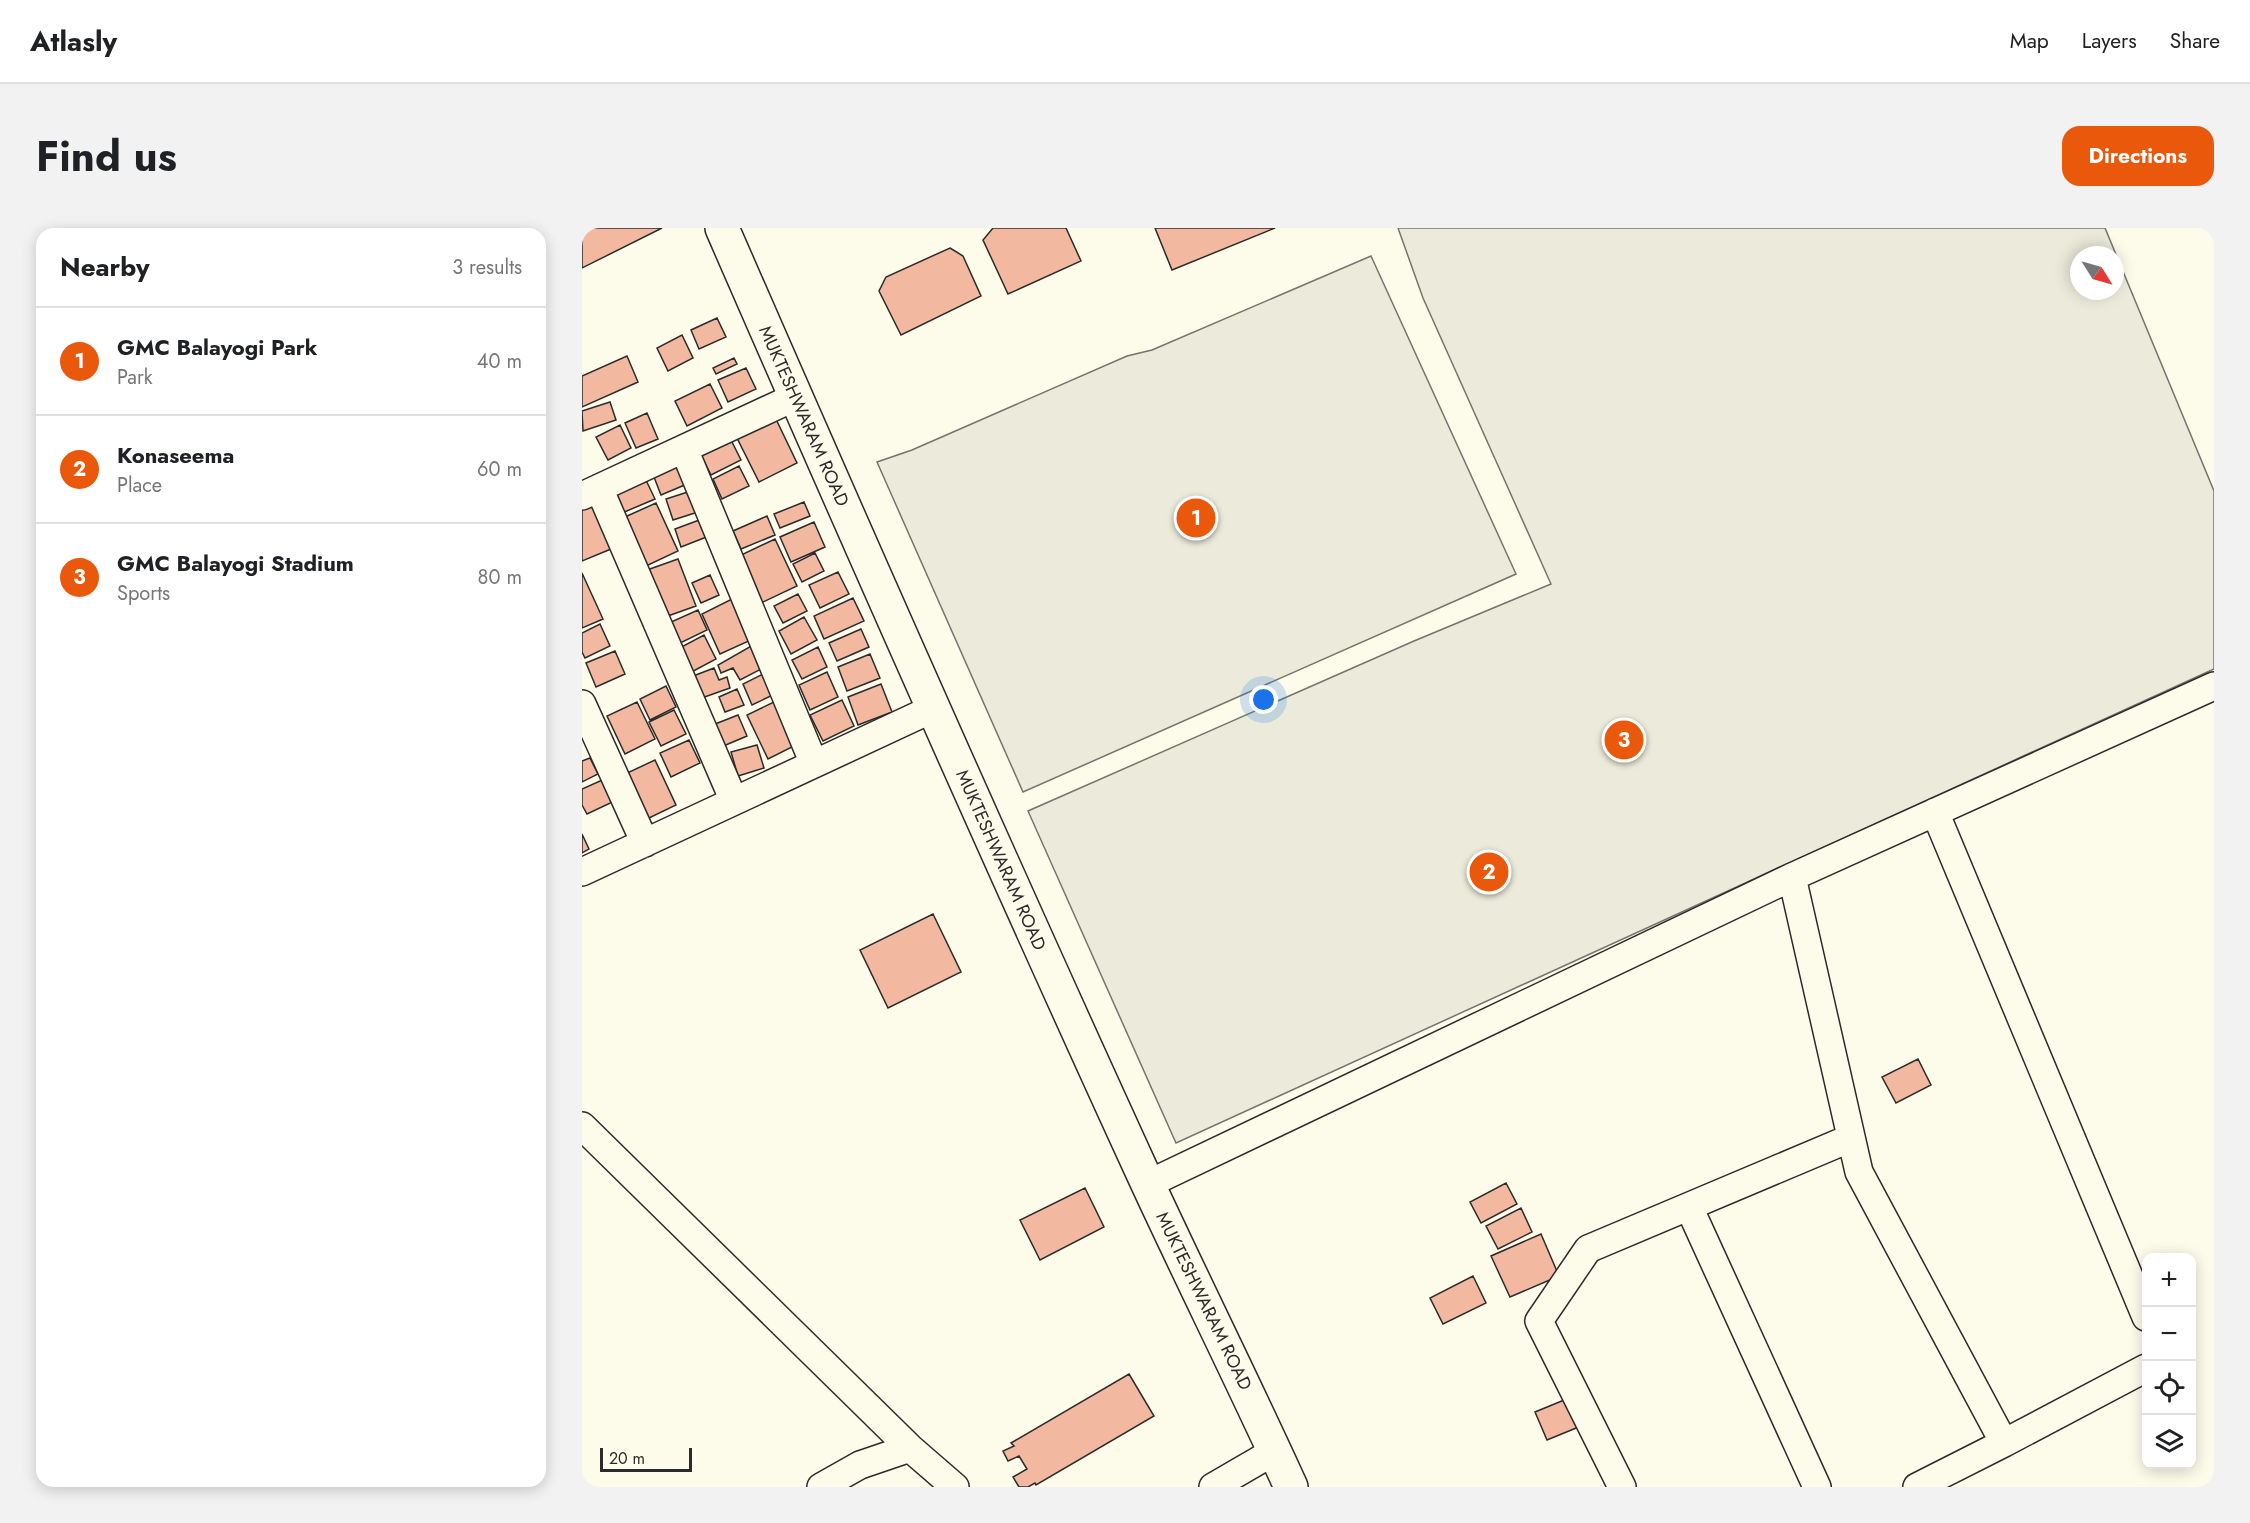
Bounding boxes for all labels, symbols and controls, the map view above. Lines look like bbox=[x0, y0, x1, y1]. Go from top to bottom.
text: Atlasly bbox=[30, 21, 117, 62]
text: Map bbox=[2010, 26, 2049, 56]
text: Layers bbox=[2082, 26, 2137, 56]
text: Share bbox=[2170, 26, 2220, 56]
text: Find us bbox=[36, 126, 177, 187]
button: Directions bbox=[2062, 126, 2214, 186]
north arrow bbox=[2070, 246, 2124, 300]
text: Nearby bbox=[60, 248, 149, 286]
text: 3 results bbox=[452, 253, 522, 282]
street label: MUKTESHWARAM ROAD bbox=[752, 322, 856, 510]
text: GMC Balayogi Park bbox=[117, 331, 318, 363]
text: 1 bbox=[74, 347, 85, 376]
text: 40 m bbox=[477, 347, 522, 376]
text: Park bbox=[117, 363, 153, 392]
text: Konaseema bbox=[117, 439, 234, 471]
text: 2 bbox=[73, 455, 86, 484]
text: 60 m bbox=[477, 455, 522, 484]
text: Place bbox=[117, 471, 162, 500]
pin: 1 bbox=[1176, 496, 1216, 540]
text: GMC Balayogi Stadium bbox=[117, 547, 354, 579]
text: 3 bbox=[73, 563, 86, 592]
text: 80 m bbox=[477, 563, 522, 592]
text: Sports bbox=[117, 579, 170, 608]
your location bbox=[1249, 685, 1278, 714]
pin: 3 bbox=[1604, 718, 1644, 762]
street label: MUKTESHWARAM ROAD bbox=[949, 766, 1053, 954]
pin: 2 bbox=[1470, 850, 1508, 894]
street label: MUKTESHWARAM ROAD bbox=[1150, 1208, 1258, 1394]
map controls bbox=[2142, 1253, 2196, 1469]
button: + bbox=[2142, 1253, 2196, 1307]
button: − bbox=[2142, 1307, 2196, 1361]
button: locate bbox=[2142, 1361, 2196, 1415]
button: layers bbox=[2142, 1415, 2196, 1469]
scale bar bbox=[600, 1445, 692, 1472]
text: 20 m bbox=[609, 1447, 645, 1470]

